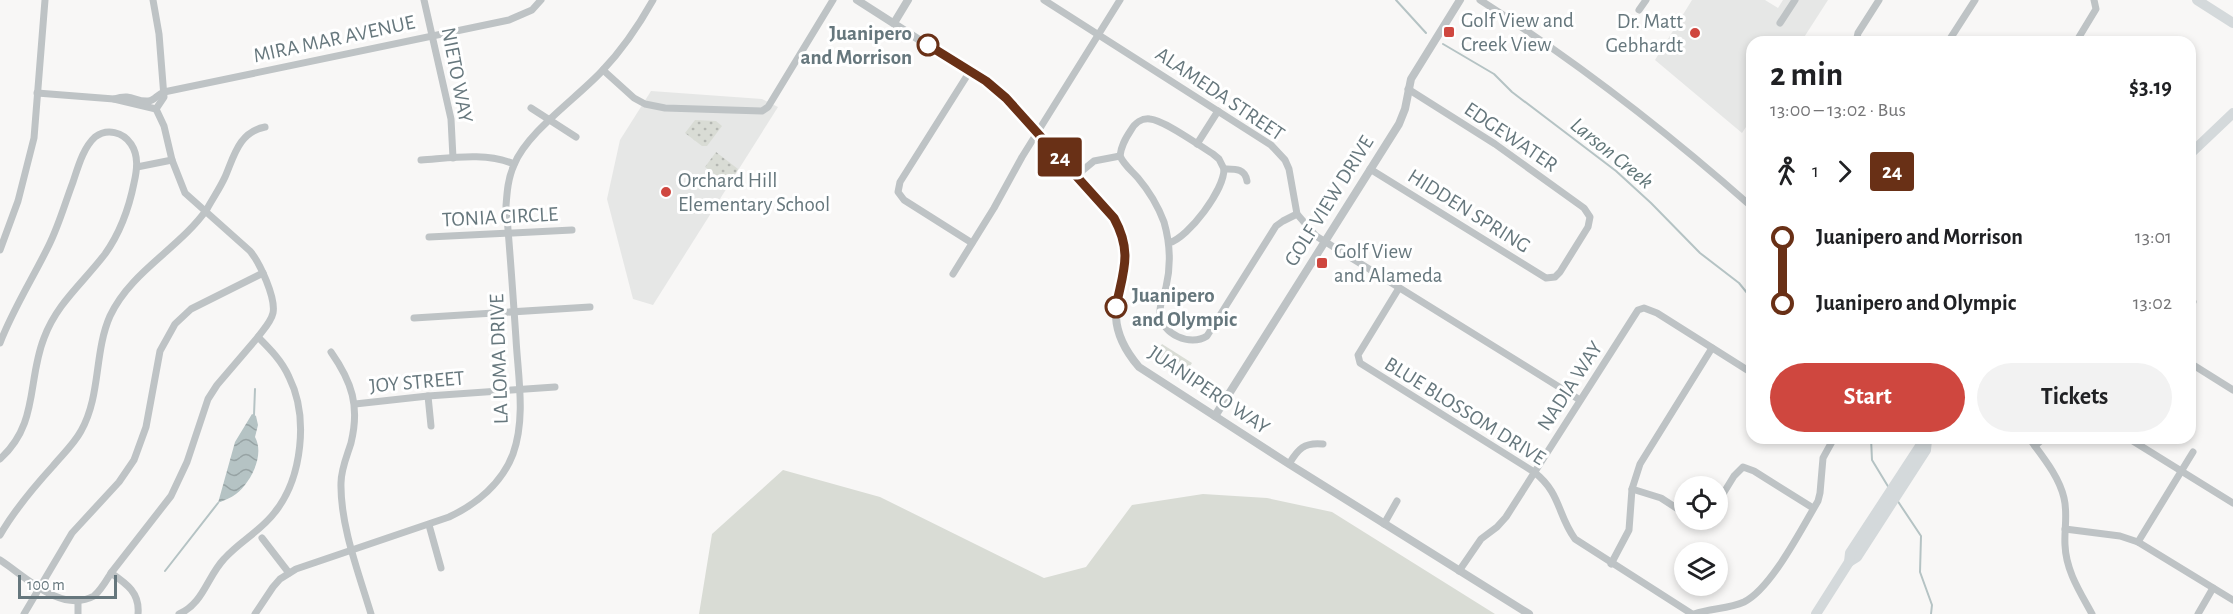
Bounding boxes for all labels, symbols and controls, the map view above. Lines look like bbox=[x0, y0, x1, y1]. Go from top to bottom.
place label: Golf View and Creek View bbox=[1461, 10, 1574, 55]
place label: Dr. Matt Gebhardt bbox=[1606, 11, 1683, 56]
street label: MIRA MAR AVENUE bbox=[251, 12, 417, 66]
place label: Juanipero and Morrison bbox=[801, 23, 912, 68]
street label: NIETO WAY bbox=[437, 25, 477, 125]
marker: Golf View and Creek View bbox=[1442, 25, 1456, 39]
marker: Dr. Matt Gebhardt bbox=[1688, 26, 1702, 40]
marker: Juanipero and Morrison bbox=[917, 34, 939, 56]
street label: ALAMEDA STREET bbox=[1152, 43, 1288, 145]
text: 2 min bbox=[1770, 59, 1843, 92]
text: $3.19 bbox=[2129, 76, 2172, 98]
street label: EDGEWATER bbox=[1460, 98, 1562, 176]
text: 13:00 – 13:02 · Bus bbox=[1770, 100, 1906, 120]
water label: Larson Creek bbox=[1566, 113, 1658, 193]
street label: GOLF VIEW DRIVE bbox=[1280, 132, 1378, 270]
line badge: 24 bbox=[1033, 138, 1087, 176]
text: 24 bbox=[1050, 147, 1070, 168]
icon: walk bbox=[1770, 155, 1803, 188]
icon: forward bbox=[1828, 155, 1861, 188]
text: 1 bbox=[1812, 161, 1819, 181]
text: 24 bbox=[1882, 161, 1902, 182]
street label: HIDDEN SPRING bbox=[1404, 165, 1534, 257]
place label: Orchard Hill Elementary School bbox=[678, 170, 830, 215]
marker: Orchard Hill Elementary School bbox=[659, 185, 673, 199]
street label: TONIA CIRCLE bbox=[441, 203, 559, 231]
text: Juanipero and Morrison bbox=[1816, 226, 2023, 248]
text: 13:01 bbox=[2135, 227, 2172, 247]
place label: Golf View and Alameda bbox=[1334, 241, 1443, 286]
marker: Golf View and Alameda bbox=[1315, 256, 1329, 270]
place label: Juanipero and Olympic bbox=[1132, 285, 1237, 330]
text: Juanipero and Olympic bbox=[1816, 292, 2016, 314]
text: 13:02 bbox=[2133, 293, 2172, 313]
street label: LA LOMA DRIVE bbox=[486, 294, 512, 424]
marker: Juanipero and Olympic bbox=[1105, 296, 1127, 318]
street label: NADIA WAY bbox=[1533, 338, 1607, 434]
street label: JUANIPERO WAY bbox=[1145, 342, 1273, 438]
street label: BLUE BLOSSOM DRIVE bbox=[1381, 353, 1549, 469]
button: Start bbox=[1770, 363, 1965, 432]
button: Tickets bbox=[1977, 363, 2172, 432]
street label: JOY STREET bbox=[369, 367, 465, 397]
map controls bbox=[1674, 476, 1728, 596]
button: locate bbox=[1674, 476, 1728, 530]
button: layers bbox=[1674, 542, 1728, 596]
scale bar bbox=[18, 572, 117, 600]
text: 100 m bbox=[27, 577, 65, 593]

